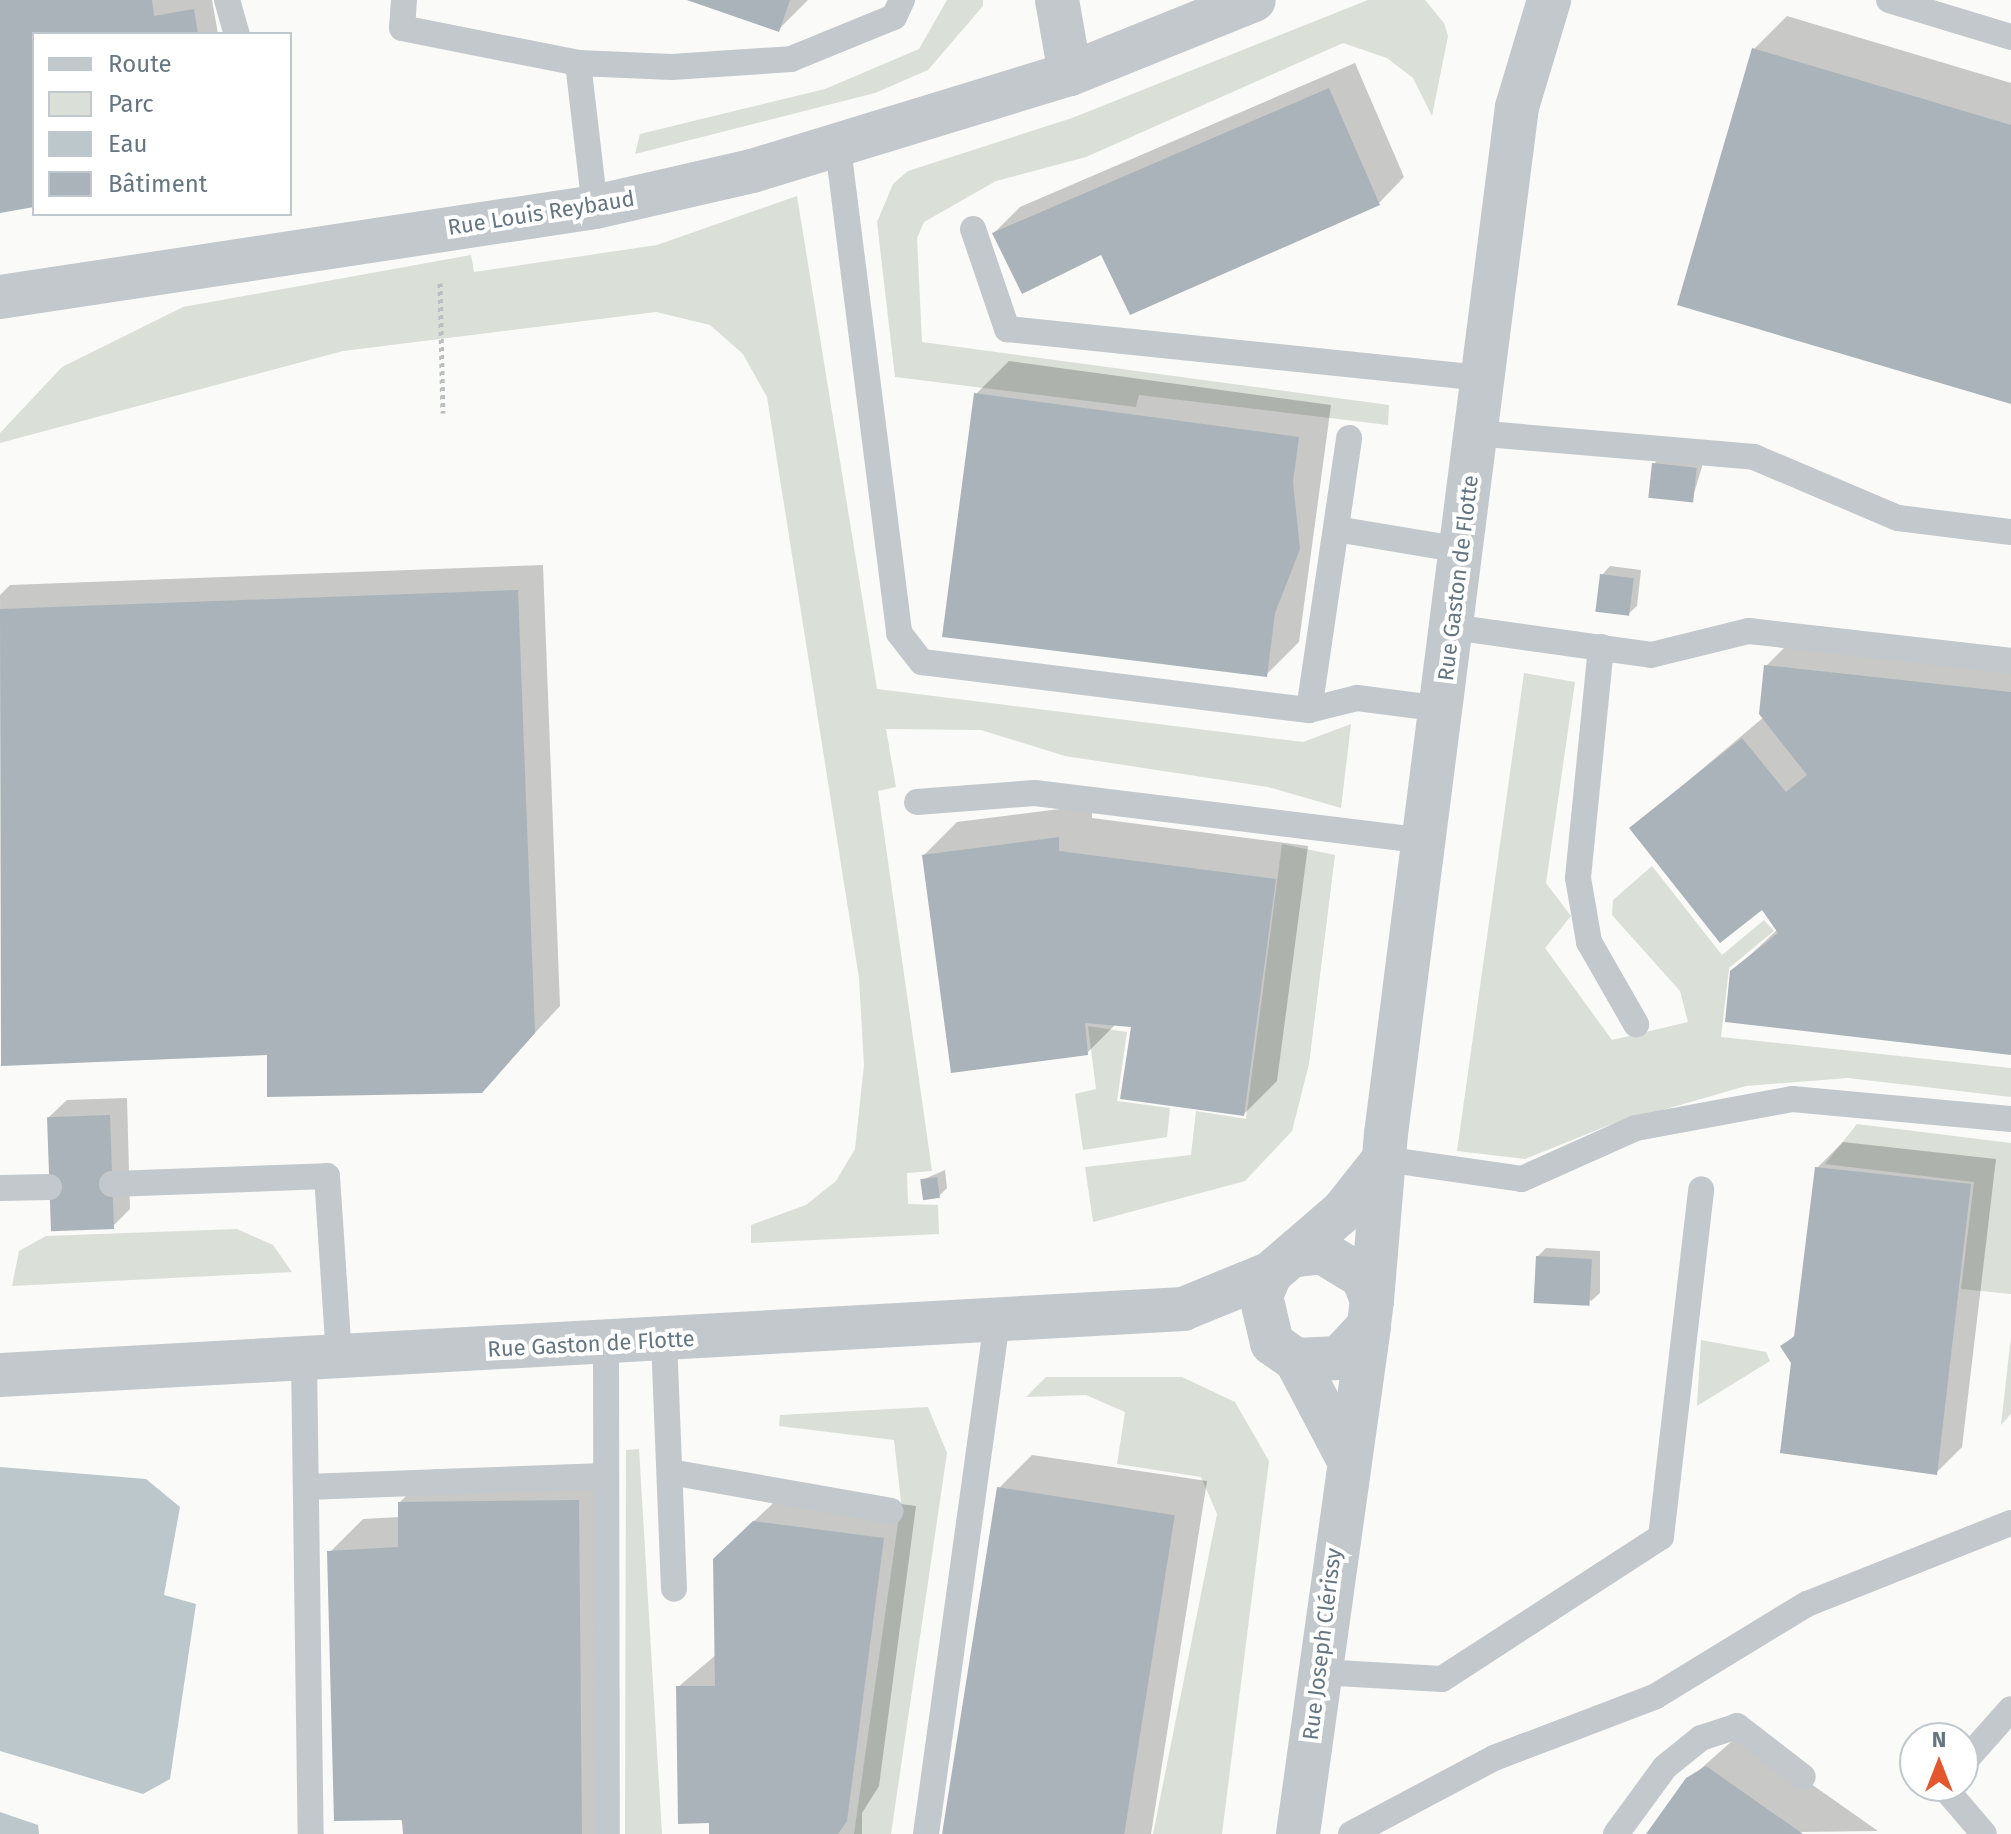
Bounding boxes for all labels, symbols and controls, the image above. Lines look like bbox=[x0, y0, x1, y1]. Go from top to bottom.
legend bbox=[32, 32, 292, 216]
text: Route bbox=[108, 50, 172, 78]
text: Parc bbox=[108, 90, 154, 118]
text: Eau bbox=[108, 130, 148, 158]
text: Bâtiment bbox=[108, 170, 207, 198]
street label: Rue Louis Reybaud bbox=[446, 185, 636, 241]
street label: Rue Gaston de Flotte bbox=[1432, 474, 1484, 682]
street label: Rue Gaston de Flotte bbox=[487, 1325, 695, 1363]
street label: Rue Joseph Clérissy bbox=[1297, 1546, 1347, 1742]
north arrow bbox=[1899, 1722, 1979, 1802]
text: N bbox=[1932, 1726, 1946, 1753]

